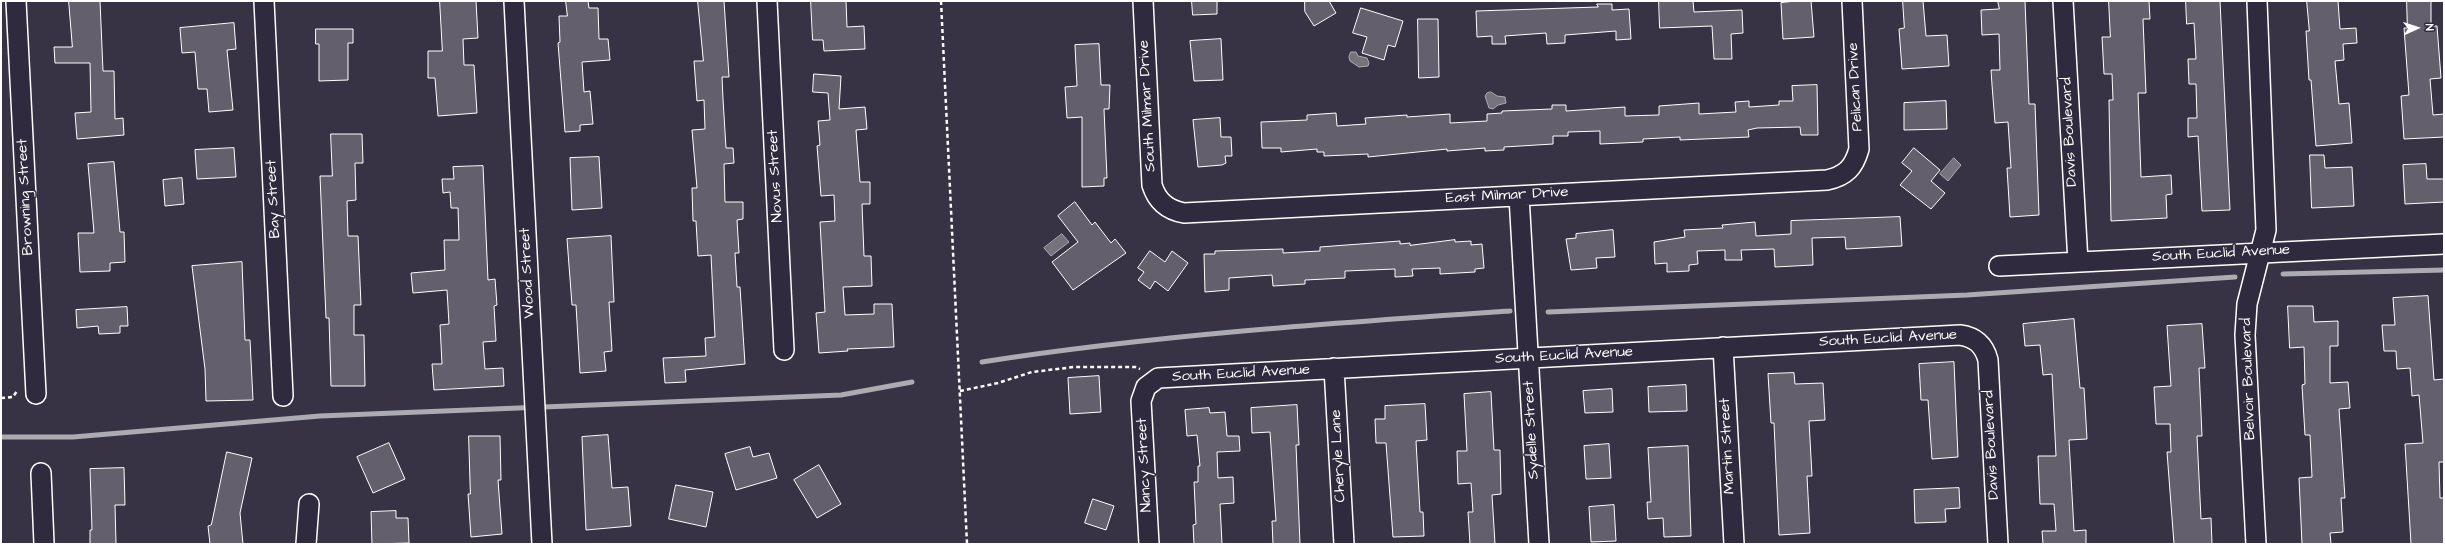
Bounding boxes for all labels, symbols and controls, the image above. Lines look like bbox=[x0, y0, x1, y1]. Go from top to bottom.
north arrow bbox=[2397, 8, 2437, 48]
text: N bbox=[2422, 24, 2437, 31]
street label: South Milmar Drive bbox=[1136, 40, 1160, 172]
street label: Pelican Drive bbox=[1845, 42, 1867, 132]
street label: Davis Boulevard bbox=[2058, 77, 2082, 187]
street label: Novus Street bbox=[765, 129, 787, 223]
street label: Browning Street bbox=[14, 138, 38, 256]
street label: Bay Street bbox=[263, 159, 285, 239]
street label: East Milmar Drive bbox=[1445, 184, 1569, 208]
street label: Wood Street bbox=[517, 227, 539, 319]
street label: South Euclid Avenue bbox=[2152, 241, 2290, 267]
street label: Belvoir Boulevard bbox=[2238, 317, 2260, 441]
street label: South Euclid Avenue bbox=[1819, 326, 1957, 352]
street label: South Euclid Avenue bbox=[1495, 343, 1633, 369]
street label: South Euclid Avenue bbox=[1172, 361, 1310, 387]
street label: Sydelle Street bbox=[1520, 380, 1544, 480]
street label: Davis Boulevard bbox=[1980, 390, 2004, 500]
street label: Martin Street bbox=[1716, 397, 1740, 495]
street label: Cheryle Lane bbox=[1328, 409, 1350, 503]
street label: Nancy Street bbox=[1134, 417, 1156, 513]

